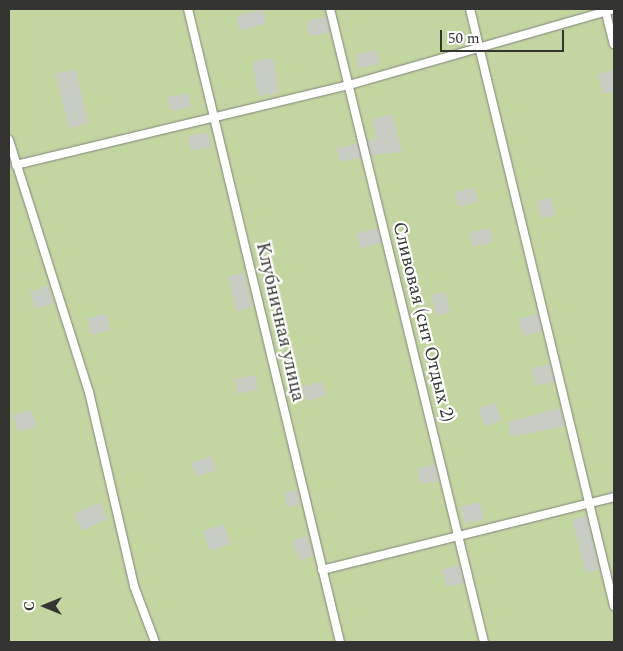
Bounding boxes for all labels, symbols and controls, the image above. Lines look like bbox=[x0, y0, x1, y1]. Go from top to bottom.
scale bar bbox=[443, 20, 567, 52]
text: 50 m bbox=[448, 27, 480, 50]
street label: Сливовая (снт Отдых 2) bbox=[387, 219, 459, 425]
street label: Клубничная улица bbox=[251, 240, 309, 404]
north arrow bbox=[20, 581, 70, 631]
text: С bbox=[19, 601, 40, 611]

